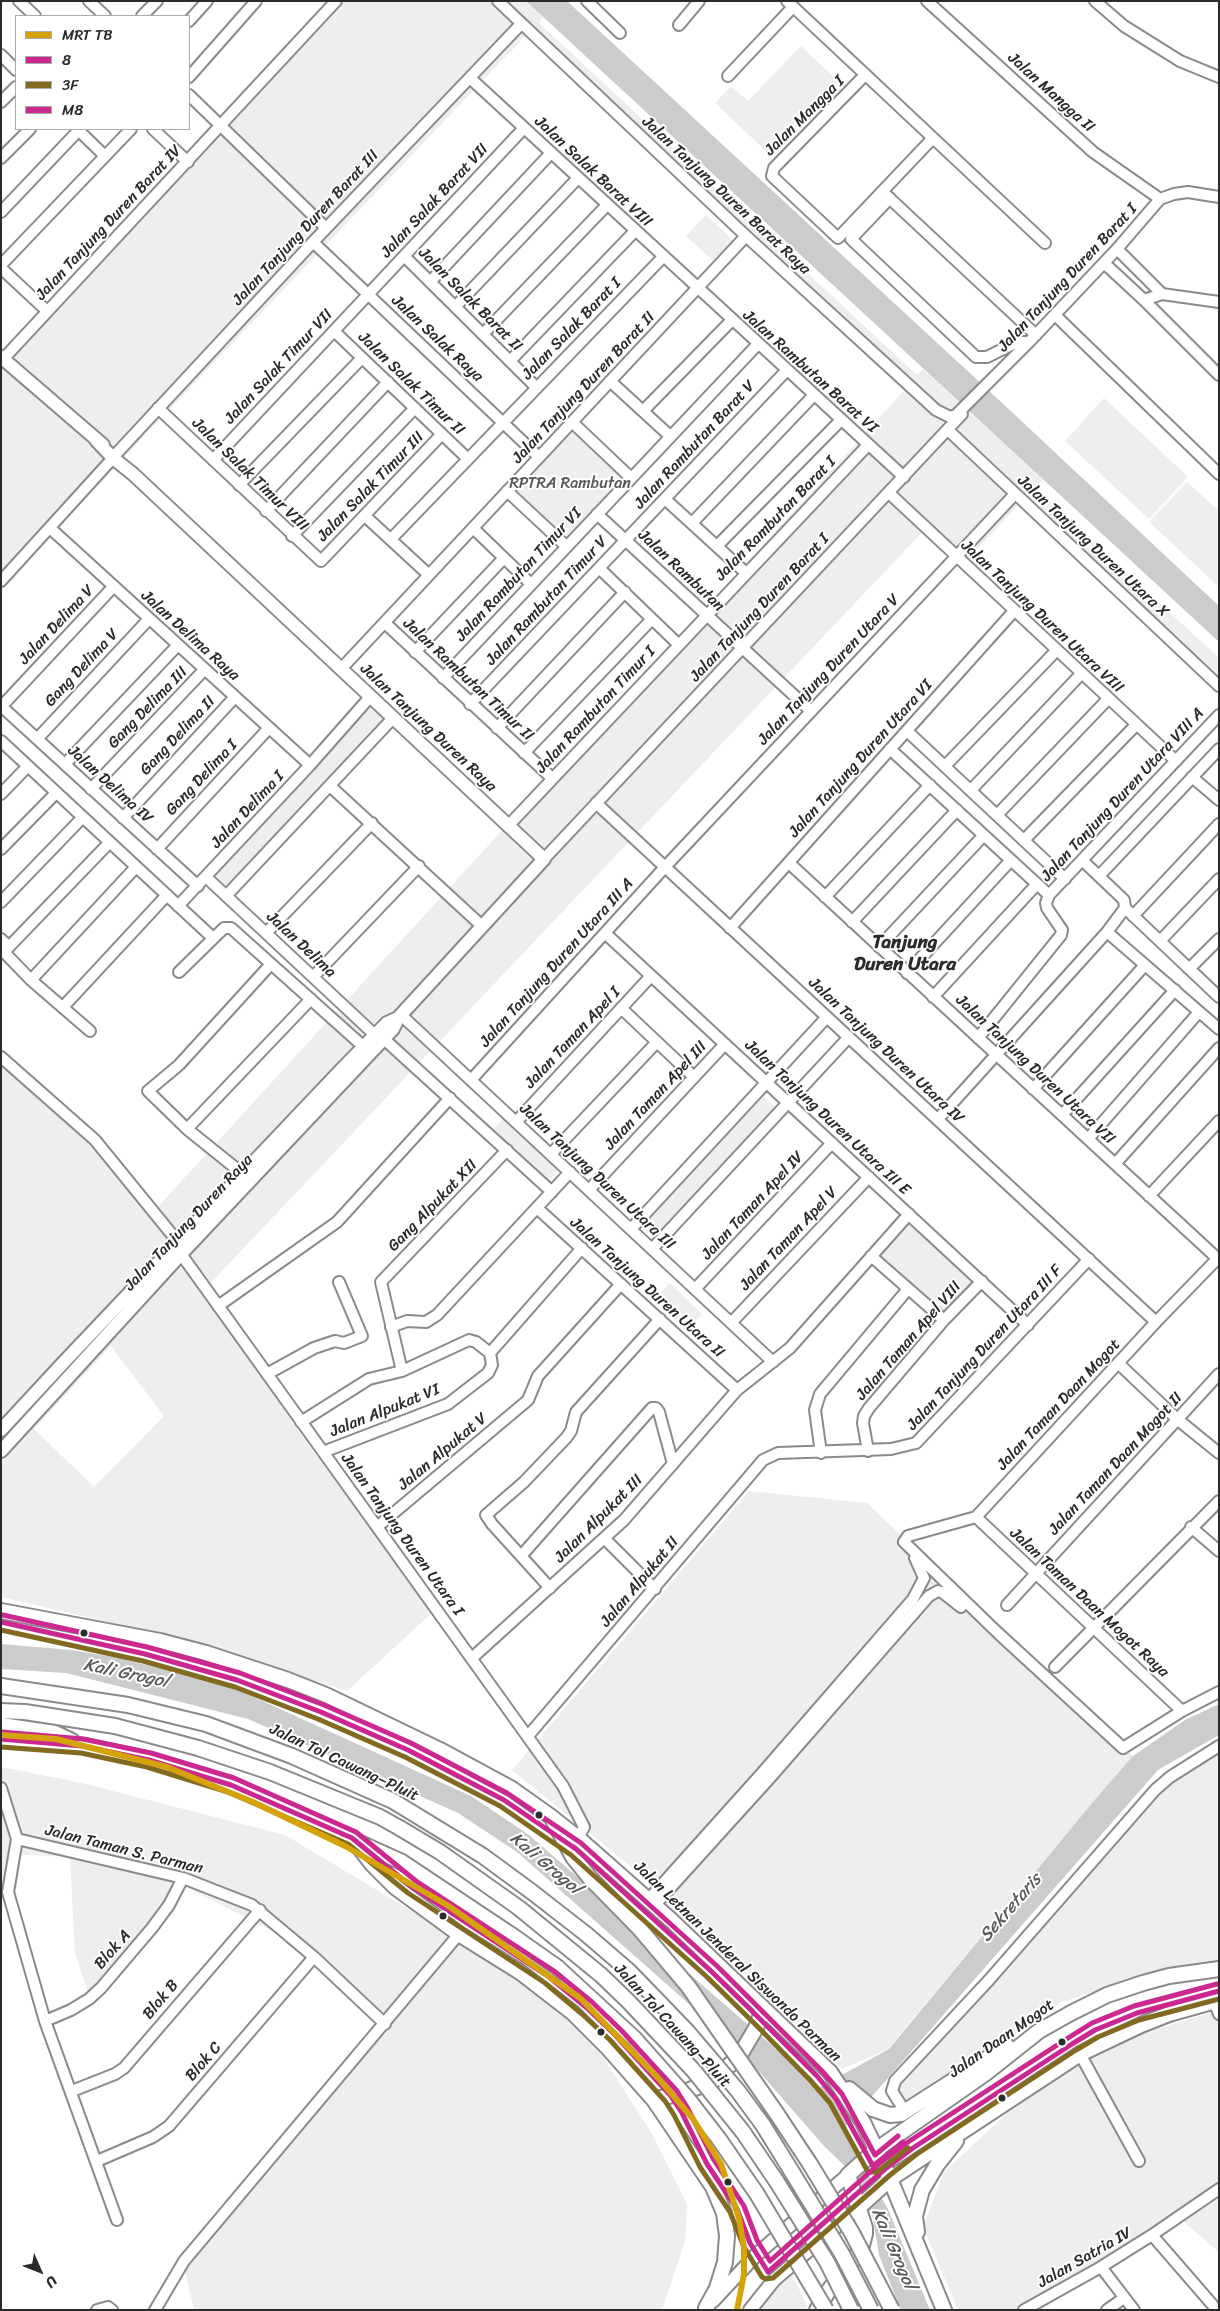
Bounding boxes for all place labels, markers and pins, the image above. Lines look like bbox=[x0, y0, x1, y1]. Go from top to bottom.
unlabelled marker bbox=[79, 1628, 89, 1638]
unlabelled marker bbox=[534, 1810, 544, 1820]
unlabelled marker bbox=[438, 1911, 448, 1921]
unlabelled marker bbox=[596, 2027, 606, 2037]
unlabelled marker bbox=[1057, 2037, 1067, 2047]
unlabelled marker bbox=[997, 2093, 1007, 2103]
unlabelled marker bbox=[723, 2177, 733, 2187]

